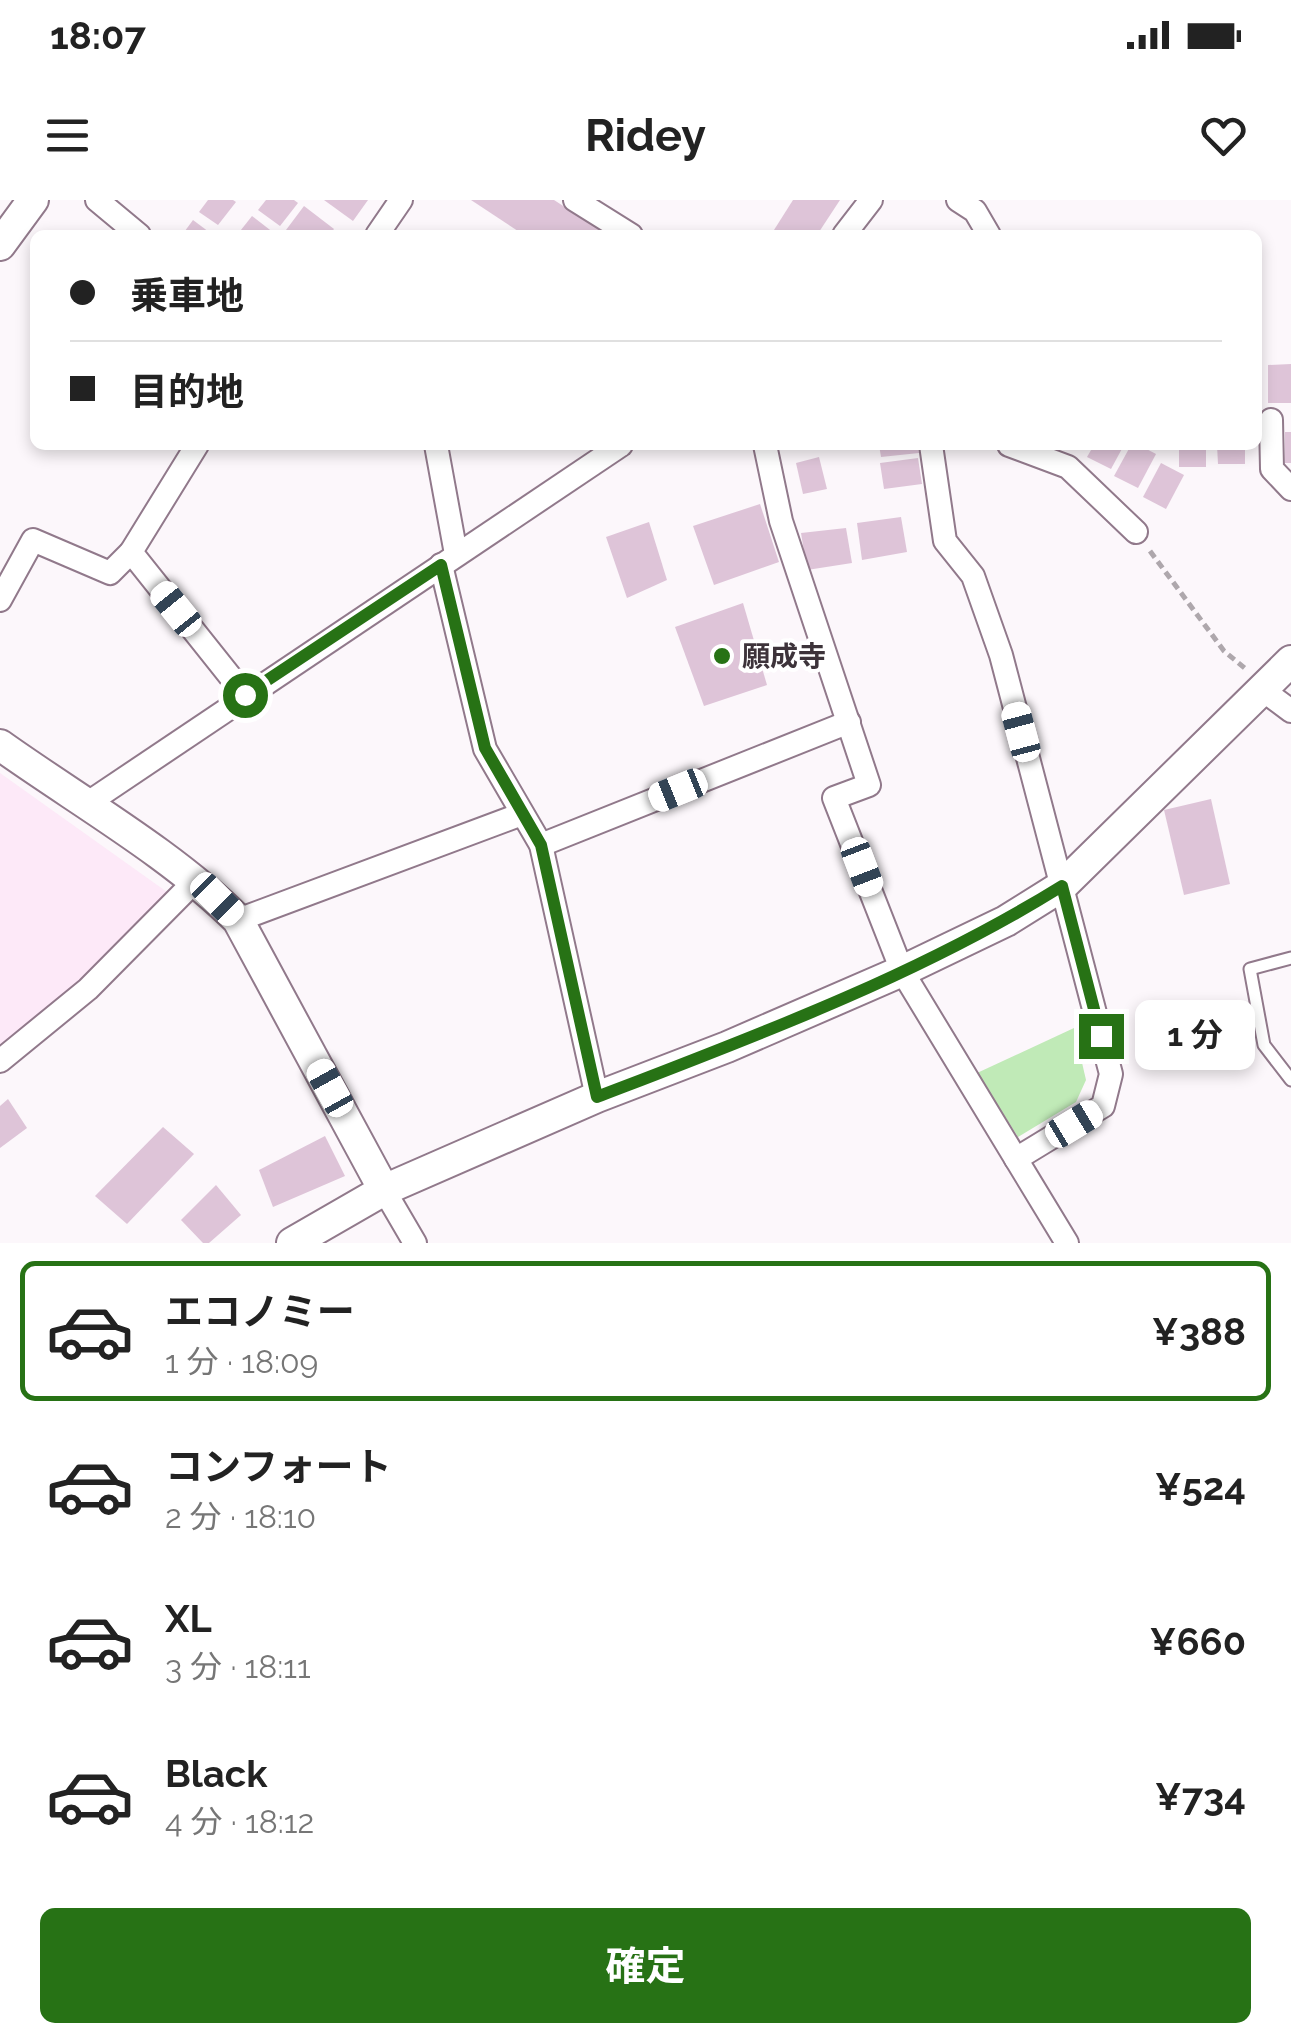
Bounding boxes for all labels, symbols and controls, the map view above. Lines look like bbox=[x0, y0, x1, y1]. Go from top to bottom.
text: 18:07 bbox=[50, 13, 146, 58]
icon: menu bbox=[40, 108, 95, 163]
icon: heart bbox=[1196, 108, 1251, 163]
text: Ridey bbox=[585, 109, 706, 162]
text: 乗車地 bbox=[130, 273, 244, 318]
text: 目的地 bbox=[130, 369, 244, 414]
car bbox=[145, 576, 207, 642]
place label: 願成寺 bbox=[742, 640, 826, 673]
marker: 願成寺 bbox=[711, 645, 733, 667]
route start bbox=[223, 673, 268, 718]
car bbox=[999, 699, 1043, 765]
car bbox=[645, 765, 711, 815]
car bbox=[837, 834, 887, 900]
car bbox=[185, 867, 249, 931]
callout: 1 分 bbox=[1136, 1001, 1256, 1071]
route end bbox=[1079, 1014, 1124, 1059]
text: 1 分 bbox=[1167, 1016, 1223, 1053]
car bbox=[302, 1054, 358, 1122]
car bbox=[1041, 1096, 1107, 1152]
icon: car bbox=[45, 1286, 135, 1376]
text: エコノミー bbox=[165, 1289, 355, 1334]
text: ¥388 bbox=[1152, 1309, 1246, 1354]
text: 1 分 · 18:09 bbox=[165, 1343, 318, 1380]
icon: car bbox=[45, 1441, 135, 1531]
text: コンフォート bbox=[165, 1444, 392, 1489]
text: ¥524 bbox=[1155, 1464, 1246, 1509]
text: 2 分 · 18:10 bbox=[165, 1498, 316, 1535]
icon: car bbox=[45, 1596, 135, 1686]
text: XL bbox=[165, 1596, 212, 1641]
text: ¥660 bbox=[1149, 1619, 1246, 1664]
text: 3 分 · 18:11 bbox=[165, 1648, 311, 1685]
icon: car bbox=[45, 1751, 135, 1841]
text: Black bbox=[165, 1751, 267, 1796]
text: ¥734 bbox=[1155, 1774, 1246, 1819]
text: 4 分 · 18:12 bbox=[165, 1803, 314, 1840]
button: 確定 bbox=[40, 1908, 1251, 2023]

